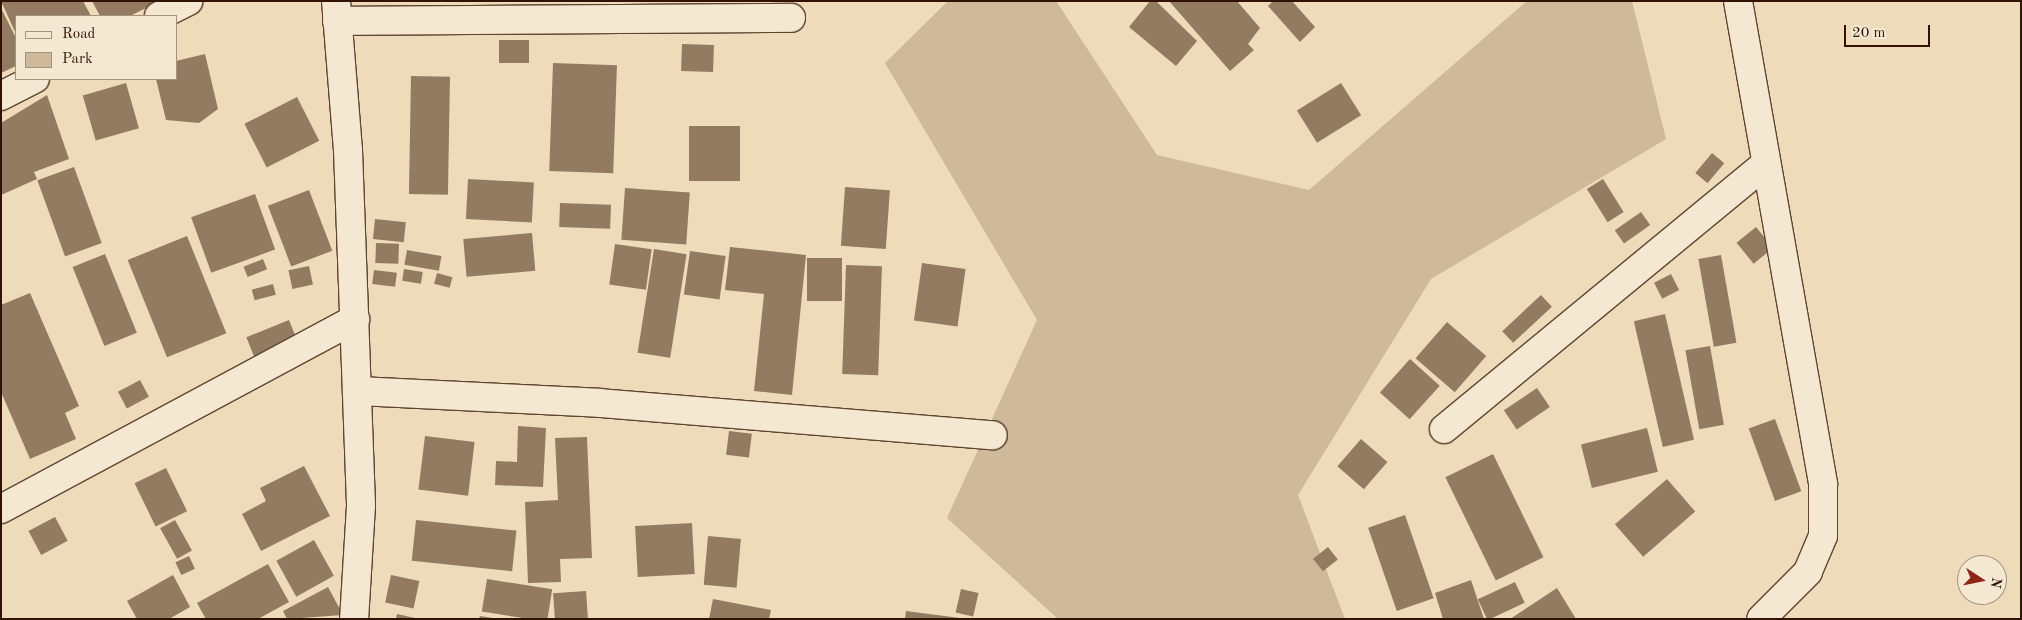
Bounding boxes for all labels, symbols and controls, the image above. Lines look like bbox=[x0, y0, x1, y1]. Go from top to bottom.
legend bbox=[15, 15, 178, 80]
scale bar bbox=[1847, 15, 1933, 47]
text: 20 m bbox=[1852, 26, 1886, 41]
text: Road bbox=[62, 27, 95, 42]
text: Park bbox=[62, 52, 93, 67]
north arrow bbox=[1957, 555, 2007, 605]
text: N bbox=[1988, 576, 2004, 589]

